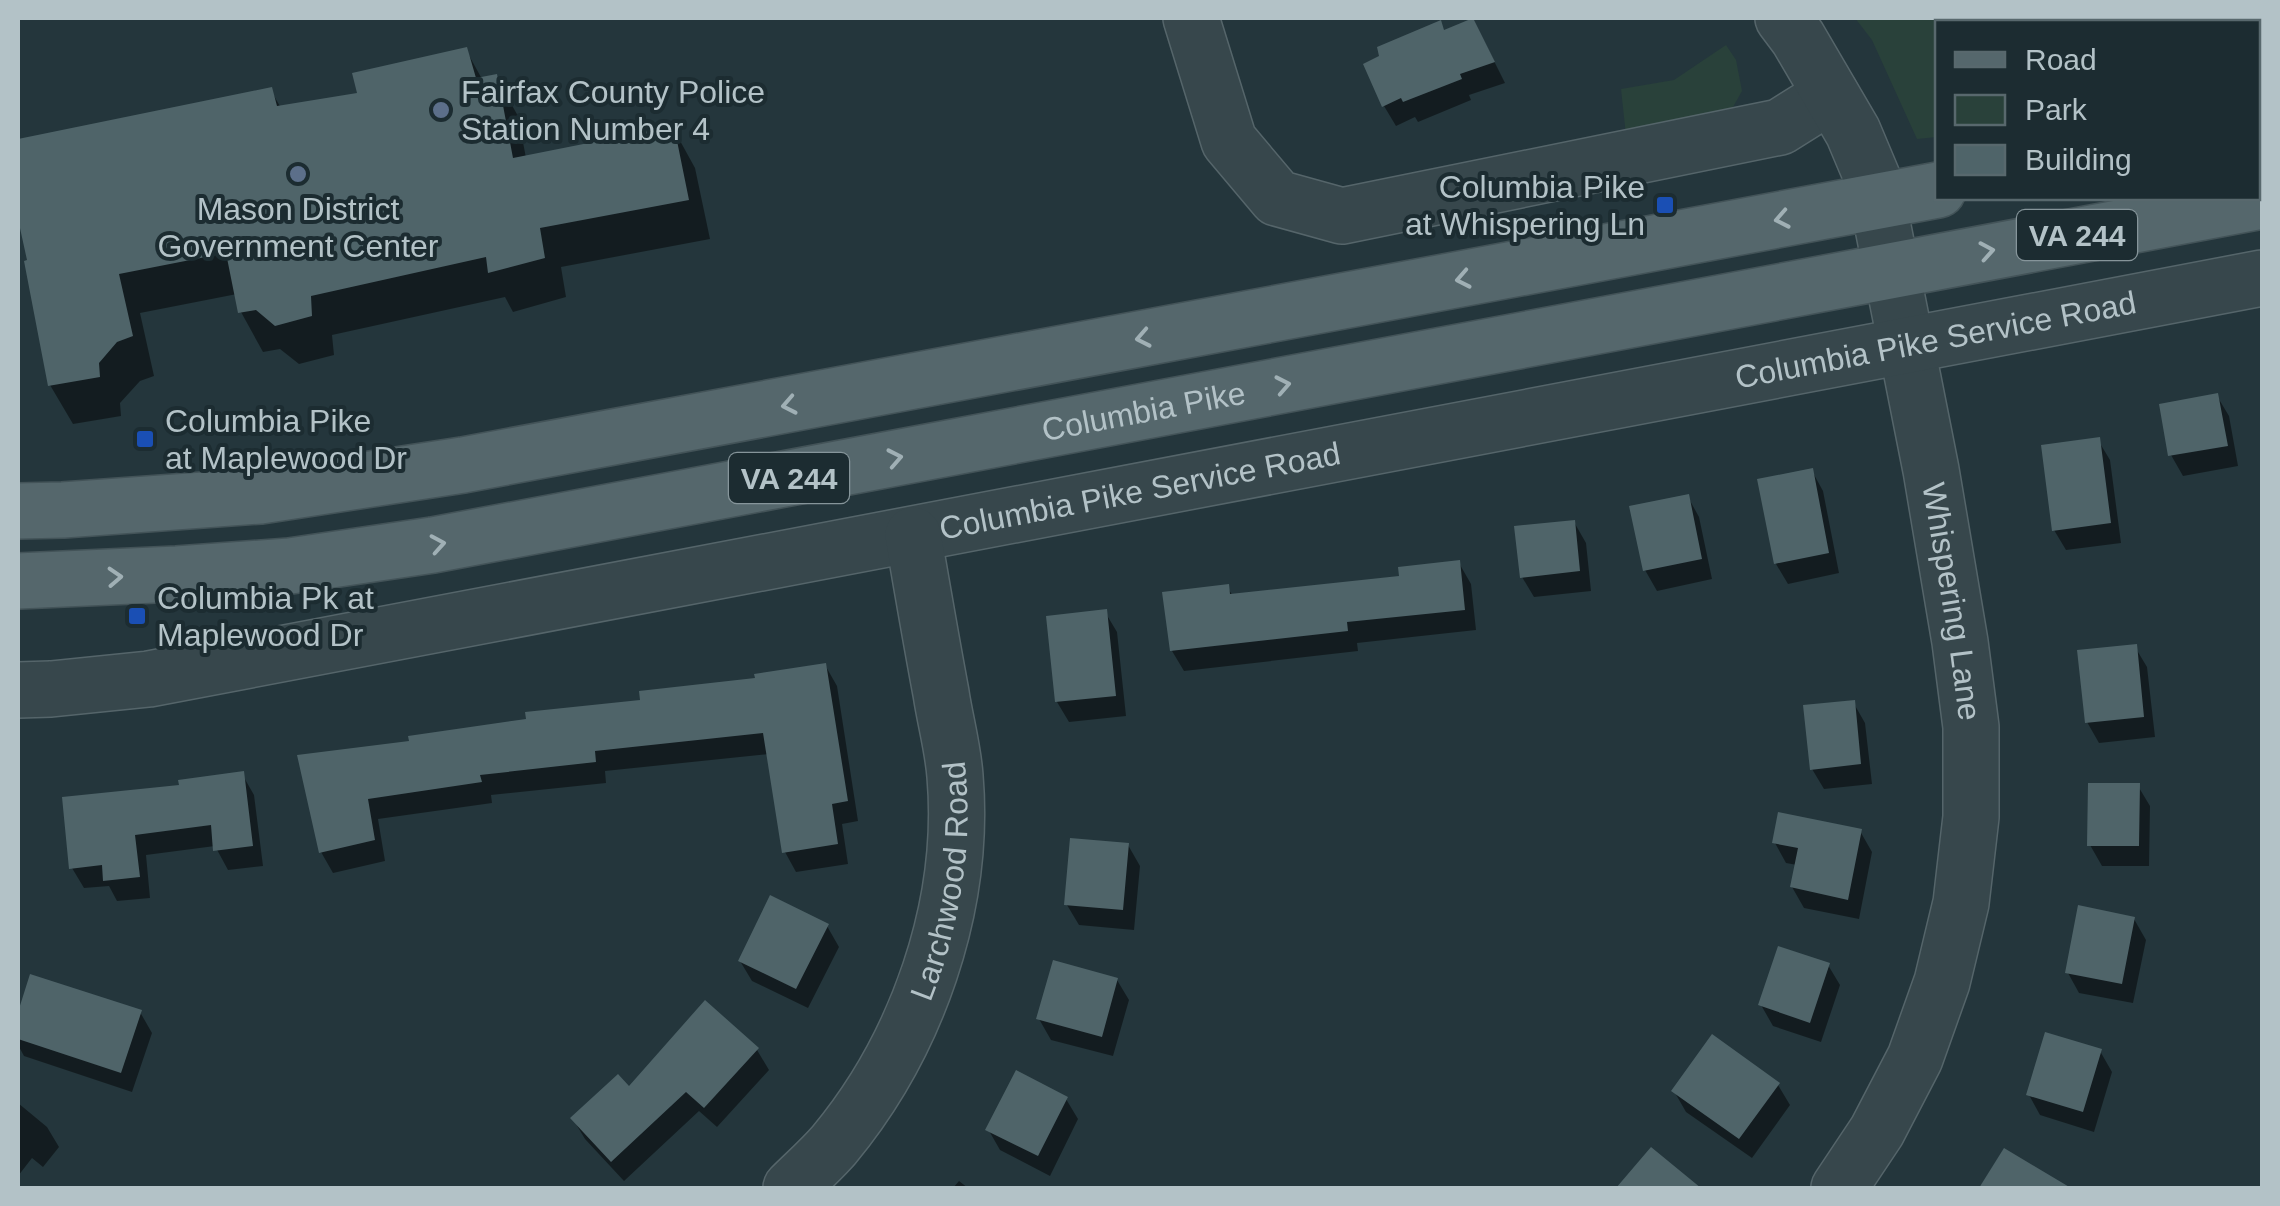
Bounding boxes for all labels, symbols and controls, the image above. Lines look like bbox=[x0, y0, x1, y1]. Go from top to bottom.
legend bbox=[1935, 20, 2260, 200]
text: Road bbox=[2025, 43, 2097, 76]
place label: Fairfax County Police Station Number 4 bbox=[461, 74, 765, 147]
text: Park bbox=[2025, 93, 2088, 126]
marker: Fairfax County Police Station Number 4 bbox=[430, 99, 452, 121]
text: Building bbox=[2025, 143, 2132, 176]
marker: Mason District Government Center bbox=[287, 163, 309, 185]
place label: Columbia Pike at Whispering Ln bbox=[1405, 169, 1645, 242]
place label: Mason District Government Center bbox=[157, 191, 439, 264]
marker: Columbia Pike at Whispering Ln bbox=[1654, 194, 1676, 216]
one-way arrow bbox=[1774, 208, 1790, 229]
road number: VA 244 bbox=[2017, 210, 2137, 260]
one-way arrow bbox=[1978, 242, 1995, 263]
one-way arrow bbox=[1454, 268, 1471, 289]
street label: Columbia Pike Service Road bbox=[1732, 284, 2139, 396]
one-way arrow bbox=[1135, 327, 1152, 348]
street label: Columbia Pike bbox=[1039, 375, 1248, 448]
one-way arrow bbox=[1274, 375, 1291, 396]
one-way arrow bbox=[781, 393, 798, 414]
place label: Columbia Pike at Maplewood Dr bbox=[165, 403, 407, 476]
marker: Columbia Pike at Maplewood Dr bbox=[134, 428, 156, 450]
street label: Columbia Pike Service Road bbox=[936, 435, 1343, 547]
one-way arrow bbox=[887, 448, 903, 469]
road number: VA 244 bbox=[729, 453, 849, 503]
street label: Whispering Lane bbox=[1915, 480, 1988, 723]
one-way arrow bbox=[430, 534, 446, 555]
one-way arrow bbox=[107, 567, 123, 588]
place label: Columbia Pk at Maplewood Dr bbox=[157, 580, 374, 653]
marker: Columbia Pk at Maplewood Dr bbox=[126, 605, 148, 627]
street label: Larchwood Road bbox=[903, 760, 975, 1005]

